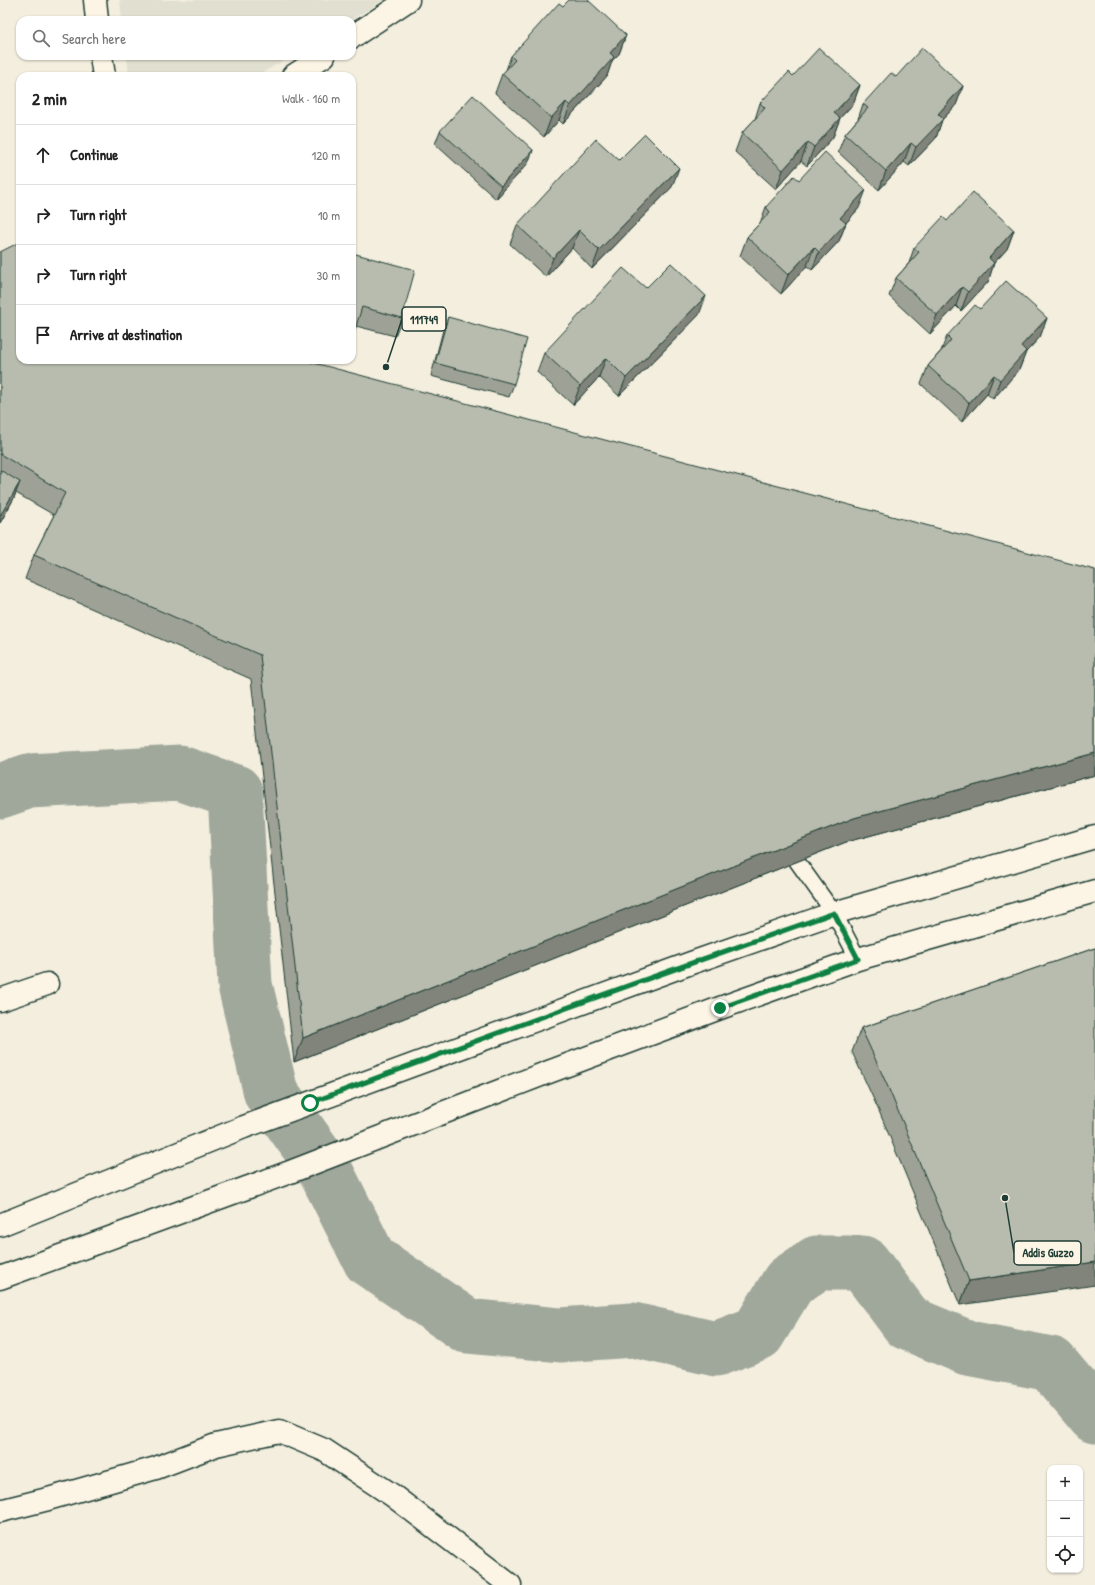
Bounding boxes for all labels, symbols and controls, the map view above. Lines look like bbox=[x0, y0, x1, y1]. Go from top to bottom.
search box bbox=[16, 16, 356, 60]
icon: search bbox=[30, 27, 52, 49]
text: Search here bbox=[62, 28, 126, 49]
text: 2 min bbox=[32, 87, 67, 110]
text: Walk · 160 m bbox=[282, 89, 340, 107]
icon: ahead bbox=[32, 144, 54, 166]
text: Continue bbox=[70, 144, 118, 165]
text: 120 m bbox=[312, 146, 340, 164]
icon: right bbox=[32, 204, 54, 226]
text: Turn right bbox=[70, 204, 126, 225]
text: 10 m bbox=[318, 206, 340, 224]
icon: right bbox=[32, 264, 54, 286]
text: Turn right bbox=[70, 264, 126, 285]
text: 30 m bbox=[317, 266, 340, 284]
callout: 111749 bbox=[402, 307, 446, 331]
text: 111749 bbox=[410, 311, 439, 328]
icon: arrive bbox=[32, 324, 54, 346]
text: Arrive at destination bbox=[70, 324, 182, 345]
route end bbox=[711, 999, 729, 1017]
route start bbox=[301, 1094, 319, 1112]
callout: Addis Guzzo bbox=[1014, 1241, 1081, 1265]
text: Addis Guzzo bbox=[1023, 1244, 1074, 1261]
map controls bbox=[1047, 1465, 1083, 1573]
button: + bbox=[1047, 1465, 1083, 1501]
button: − bbox=[1047, 1501, 1083, 1537]
button: locate bbox=[1047, 1537, 1083, 1573]

